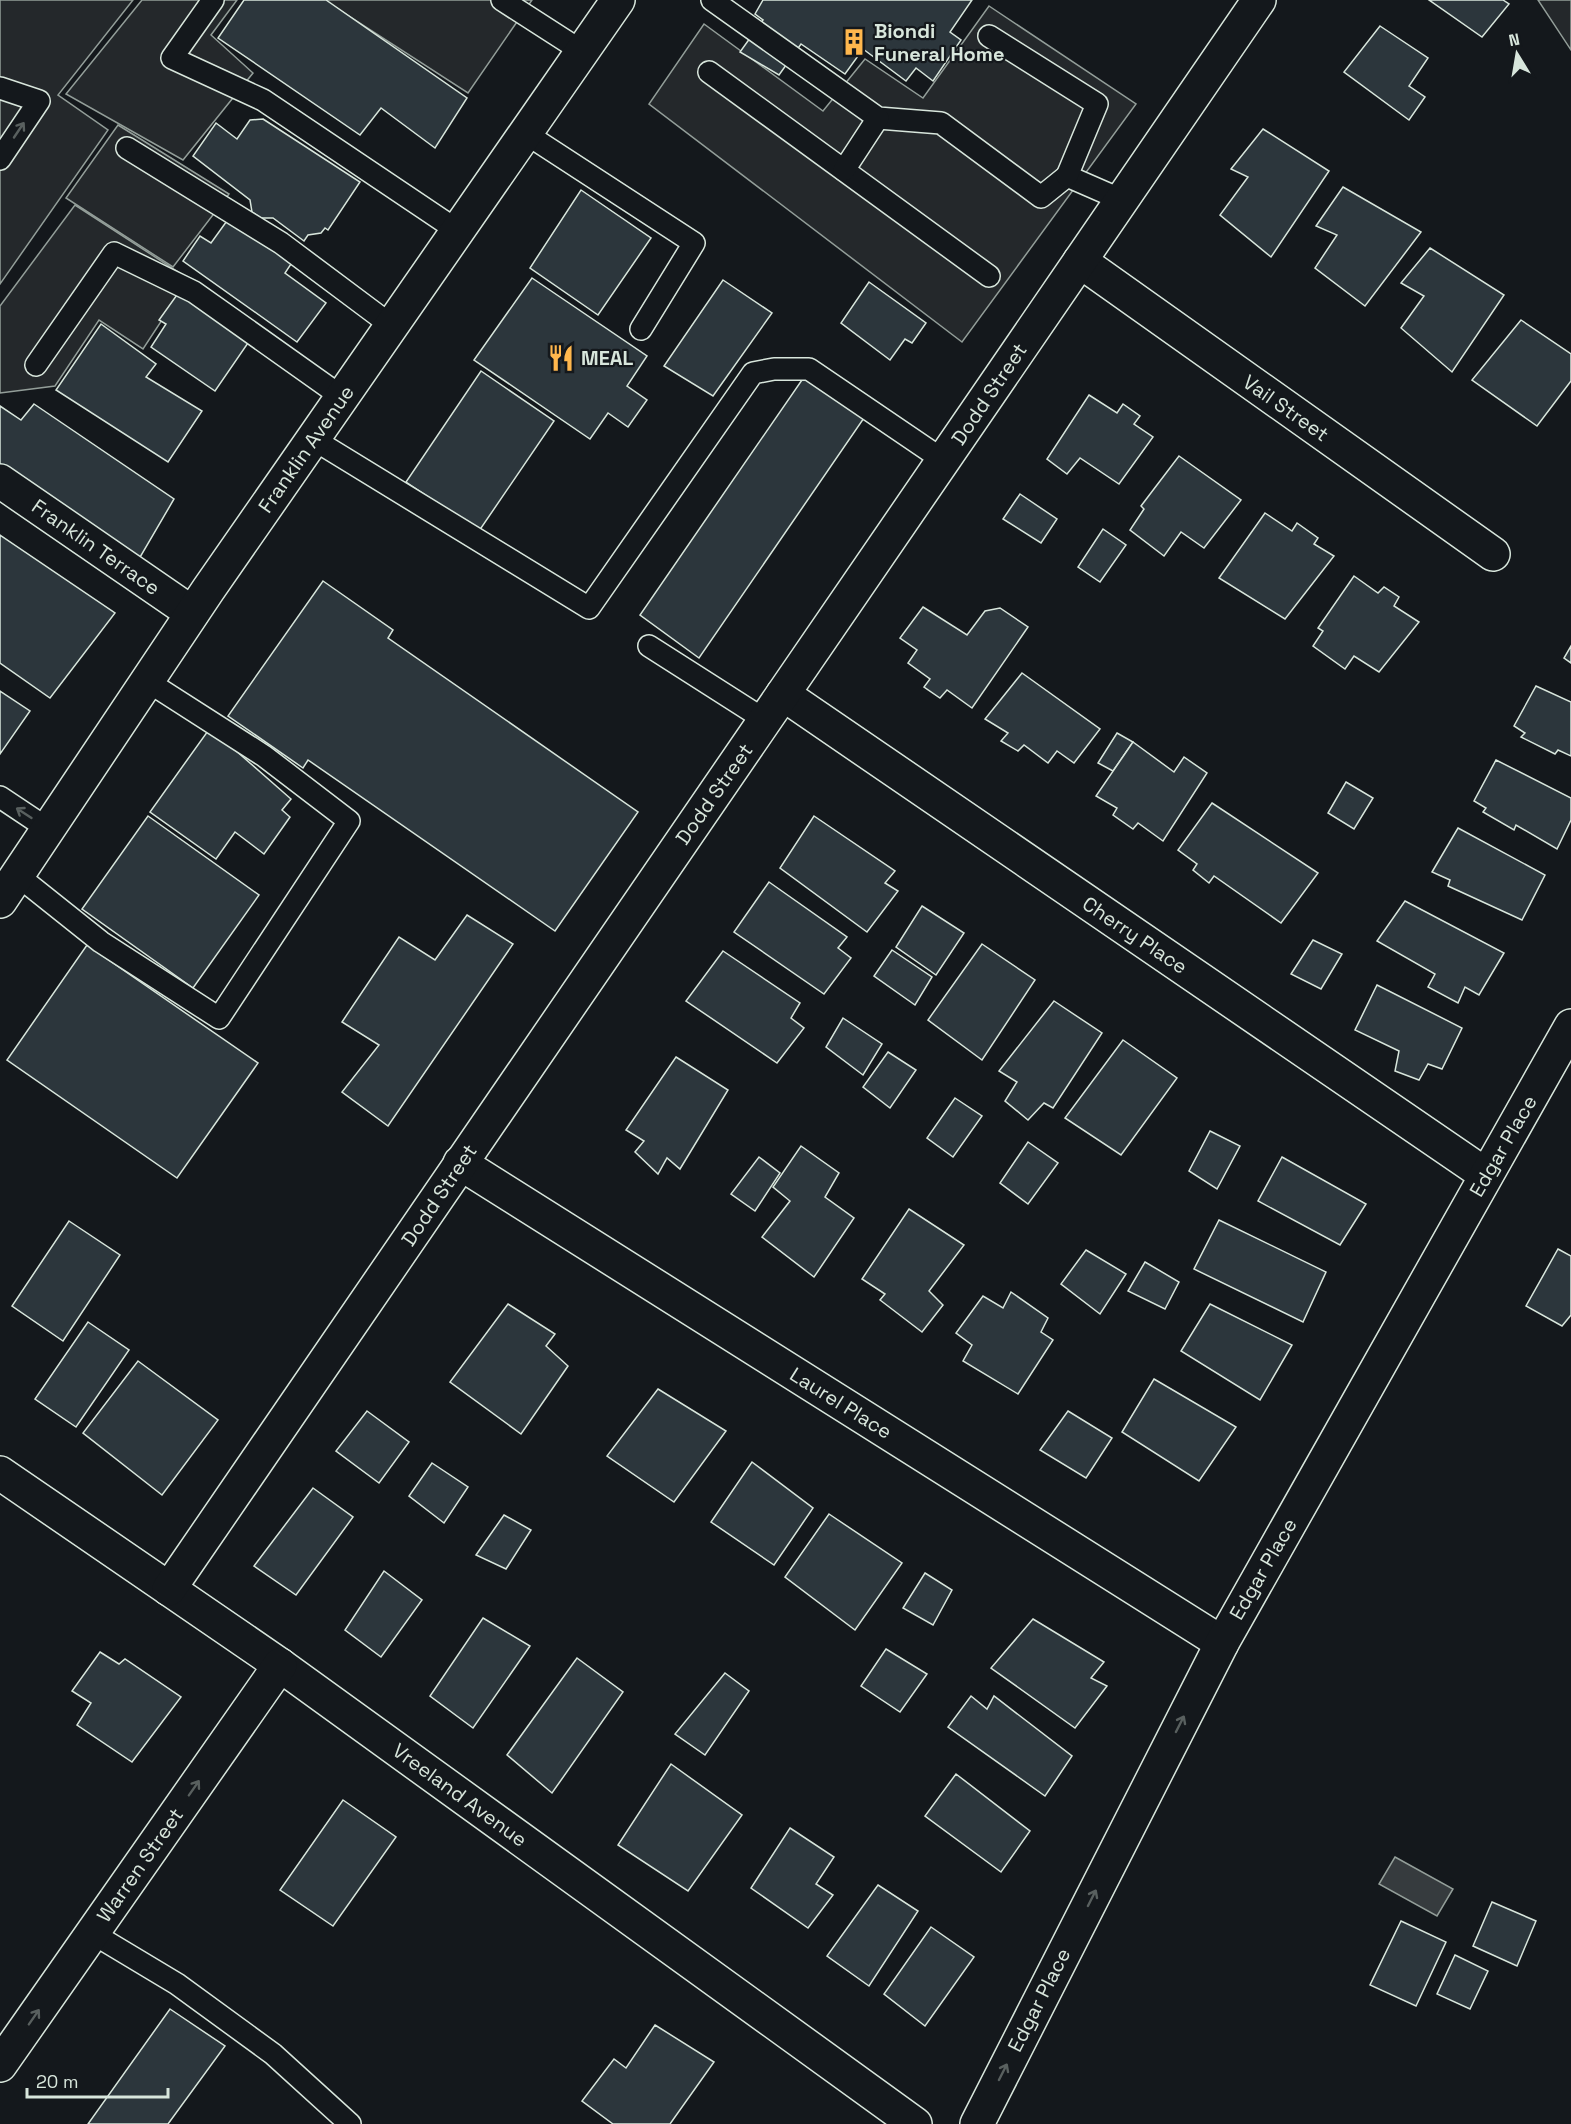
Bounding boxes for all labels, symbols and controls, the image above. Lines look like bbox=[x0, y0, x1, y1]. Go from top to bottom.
place label: Biondi Funeral Home bbox=[874, 18, 1004, 67]
north arrow bbox=[1487, 24, 1547, 84]
building icon: Biondi Funeral Home bbox=[839, 27, 869, 57]
text: N bbox=[1507, 28, 1522, 51]
one-way arrow bbox=[14, 122, 26, 139]
street label: Dodd Street bbox=[945, 338, 1033, 450]
restaurant icon: MEAL bbox=[546, 343, 576, 373]
place label: MEAL bbox=[581, 345, 633, 371]
street label: Vail Street bbox=[1238, 369, 1334, 447]
street label: Franklin Avenue bbox=[252, 380, 360, 518]
street label: Franklin Terrace bbox=[27, 493, 165, 601]
street label: Dodd Street bbox=[670, 738, 758, 850]
one-way arrow bbox=[16, 807, 33, 819]
street label: Cherry Place bbox=[1077, 890, 1193, 980]
street label: Edgar Place bbox=[1463, 1091, 1543, 1201]
street label: Dodd Street bbox=[395, 1139, 483, 1251]
street label: Laurel Place bbox=[785, 1361, 897, 1445]
street label: Edgar Place bbox=[1223, 1514, 1303, 1624]
one-way arrow bbox=[1175, 1716, 1186, 1734]
street label: Vreeland Avenue bbox=[388, 1737, 532, 1853]
one-way arrow bbox=[188, 1781, 200, 1797]
street label: Warren Street bbox=[91, 1803, 189, 1927]
one-way arrow bbox=[1086, 1889, 1098, 1907]
street label: Edgar Place bbox=[1002, 1944, 1076, 2056]
one-way arrow bbox=[28, 2009, 40, 2026]
scale bar bbox=[27, 2061, 168, 2099]
one-way arrow bbox=[997, 2064, 1009, 2081]
text: 20 m bbox=[36, 2070, 79, 2093]

